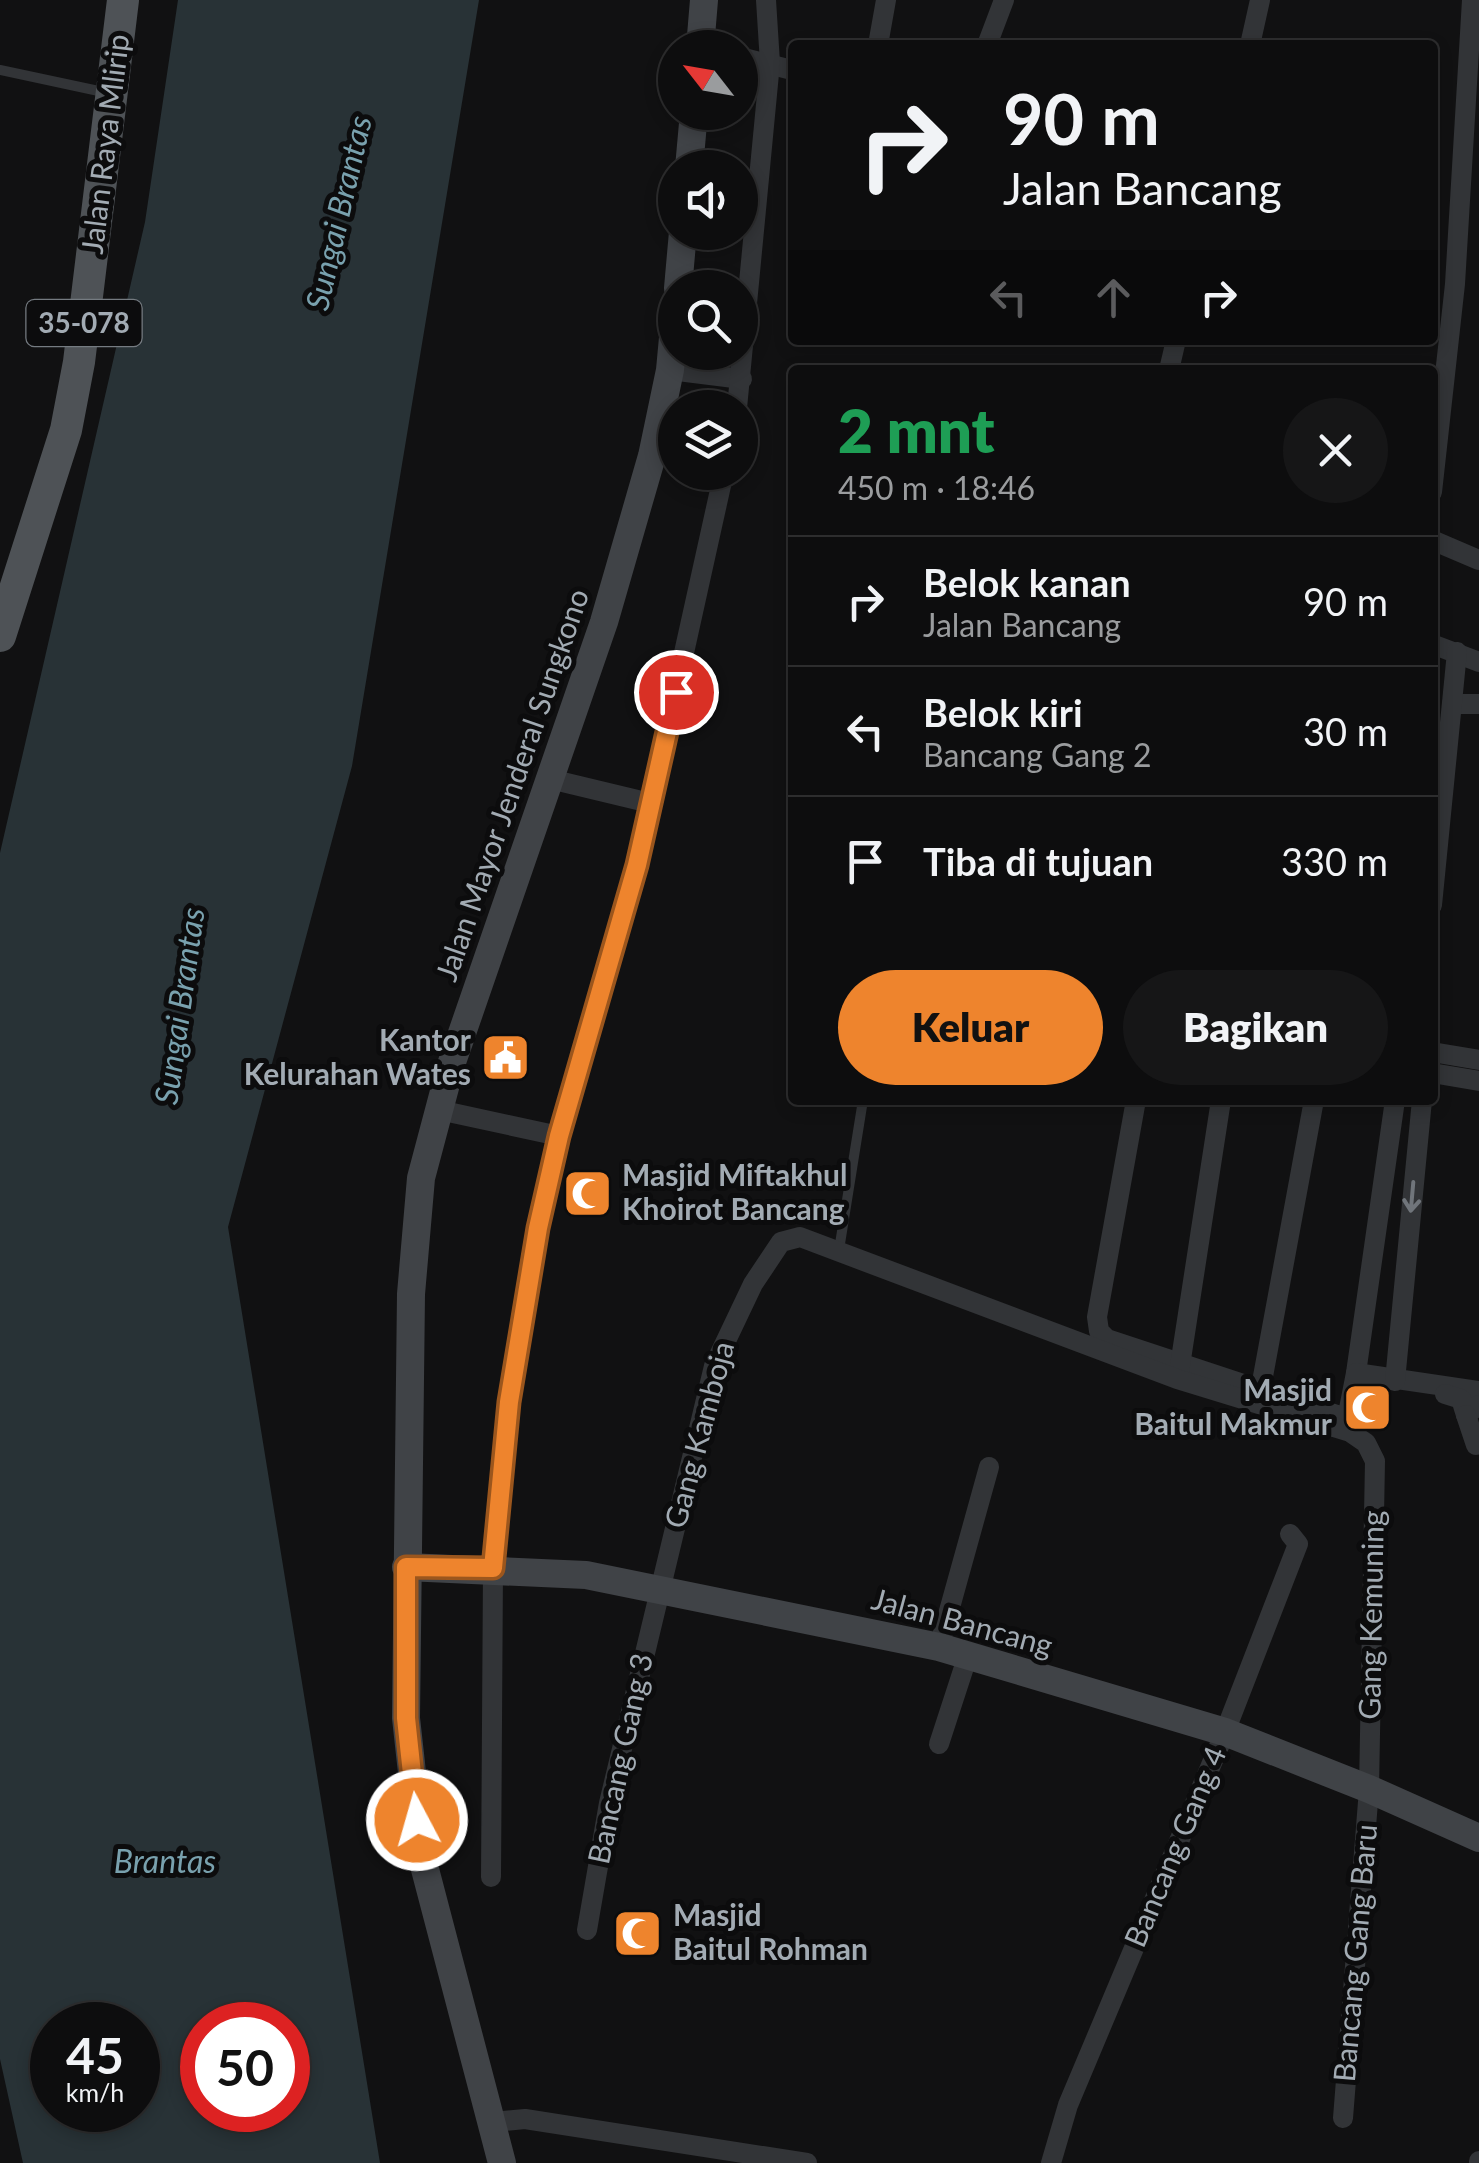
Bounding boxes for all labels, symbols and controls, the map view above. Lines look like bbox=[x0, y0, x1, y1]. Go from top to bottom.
north arrow bbox=[658, 30, 758, 130]
map controls bbox=[658, 30, 758, 490]
street label: Jalan Raya Mlirip bbox=[73, 32, 135, 256]
text: 90 m bbox=[1003, 76, 1160, 160]
icon: right bbox=[838, 80, 968, 210]
water label: Sungai Brantas bbox=[296, 111, 379, 314]
button: sound bbox=[658, 150, 758, 250]
text: Jalan Bancang bbox=[1003, 161, 1282, 215]
button: search bbox=[658, 270, 758, 370]
icon: left bbox=[981, 270, 1036, 325]
icon: ahead bbox=[1086, 270, 1141, 325]
icon: right bbox=[1191, 270, 1246, 325]
road number: 35-078 bbox=[27, 300, 142, 346]
button: layers bbox=[658, 390, 758, 490]
text: 2 mnt bbox=[838, 394, 995, 466]
button: close bbox=[1283, 398, 1388, 503]
text: 450 m · 18:46 bbox=[838, 468, 1035, 507]
text: Belok kanan bbox=[923, 559, 1131, 605]
icon: right bbox=[838, 574, 893, 629]
text: 90 m bbox=[1303, 578, 1388, 624]
street label: Jalan Mayor Jenderal Sungkono bbox=[427, 584, 595, 985]
text: Jalan Bancang bbox=[923, 605, 1121, 644]
pin bbox=[634, 650, 719, 735]
icon: arrive bbox=[649, 665, 704, 720]
text: Belok kiri bbox=[923, 689, 1083, 735]
icon: left bbox=[838, 704, 893, 759]
text: 30 m bbox=[1303, 708, 1388, 754]
text: Bancang Gang 2 bbox=[923, 735, 1152, 774]
icon: arrive bbox=[838, 834, 893, 889]
text: Tiba di tujuan bbox=[923, 838, 1153, 884]
text: 330 m bbox=[1281, 838, 1388, 884]
water label: Sungai Brantas bbox=[145, 905, 212, 1107]
button: Keluar bbox=[838, 970, 1103, 1085]
button: Bagikan bbox=[1123, 970, 1388, 1085]
place label: Kantor Kelurahan Wates bbox=[244, 1021, 472, 1091]
public building icon: Kantor Kelurahan Wates bbox=[480, 1032, 532, 1084]
place label: Masjid Miftakhul Khoirot Bancang bbox=[622, 1156, 847, 1226]
mosque icon: Masjid Miftakhul Khoirot Bancang bbox=[561, 1167, 613, 1219]
one-way arrow bbox=[1403, 1180, 1422, 1213]
street label: Gang Kamboja bbox=[656, 1337, 740, 1532]
place label: Masjid Baitul Makmur bbox=[1134, 1371, 1333, 1441]
mosque icon: Masjid Baitul Makmur bbox=[1341, 1382, 1393, 1434]
street label: Gang Kemuning bbox=[1350, 1510, 1390, 1720]
street label: Jalan Bancang bbox=[868, 1580, 1057, 1662]
street label: Bancang Gang 3 bbox=[579, 1650, 659, 1867]
street label: Bancang Gang 4 bbox=[1116, 1741, 1233, 1952]
position arrow bbox=[365, 1768, 469, 1872]
street label: Bancang Gang Baru bbox=[1325, 1822, 1383, 2083]
water label: Brantas bbox=[114, 1841, 216, 1880]
place label: Masjid Baitul Rohman bbox=[673, 1896, 868, 1966]
mosque icon: Masjid Baitul Rohman bbox=[612, 1907, 664, 1959]
speed limit sign: 50 bbox=[180, 2002, 310, 2132]
text: 45 bbox=[66, 2025, 124, 2085]
text: km/h bbox=[66, 2077, 124, 2107]

